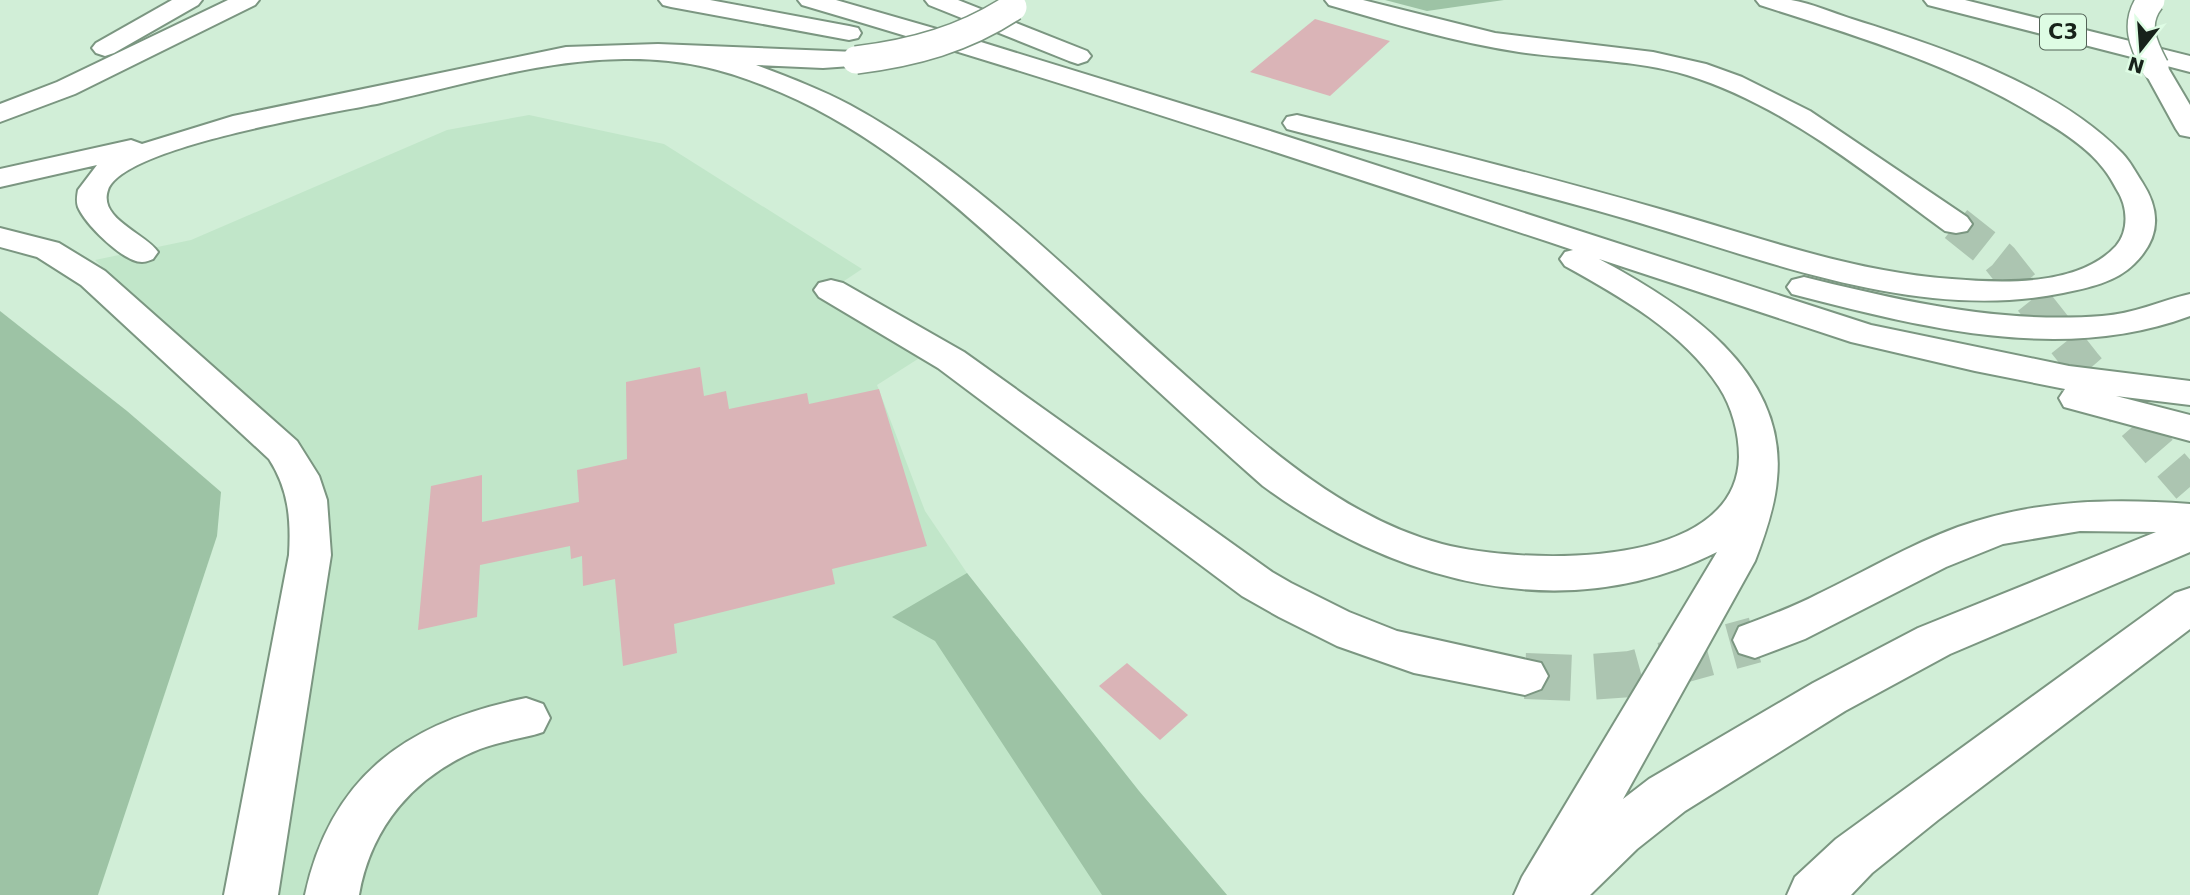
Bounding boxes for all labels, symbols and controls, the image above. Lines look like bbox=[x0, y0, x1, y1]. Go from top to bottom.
road number: C3 bbox=[2040, 14, 2086, 50]
north arrow bbox=[2106, 14, 2176, 84]
text: N bbox=[2125, 52, 2147, 78]

